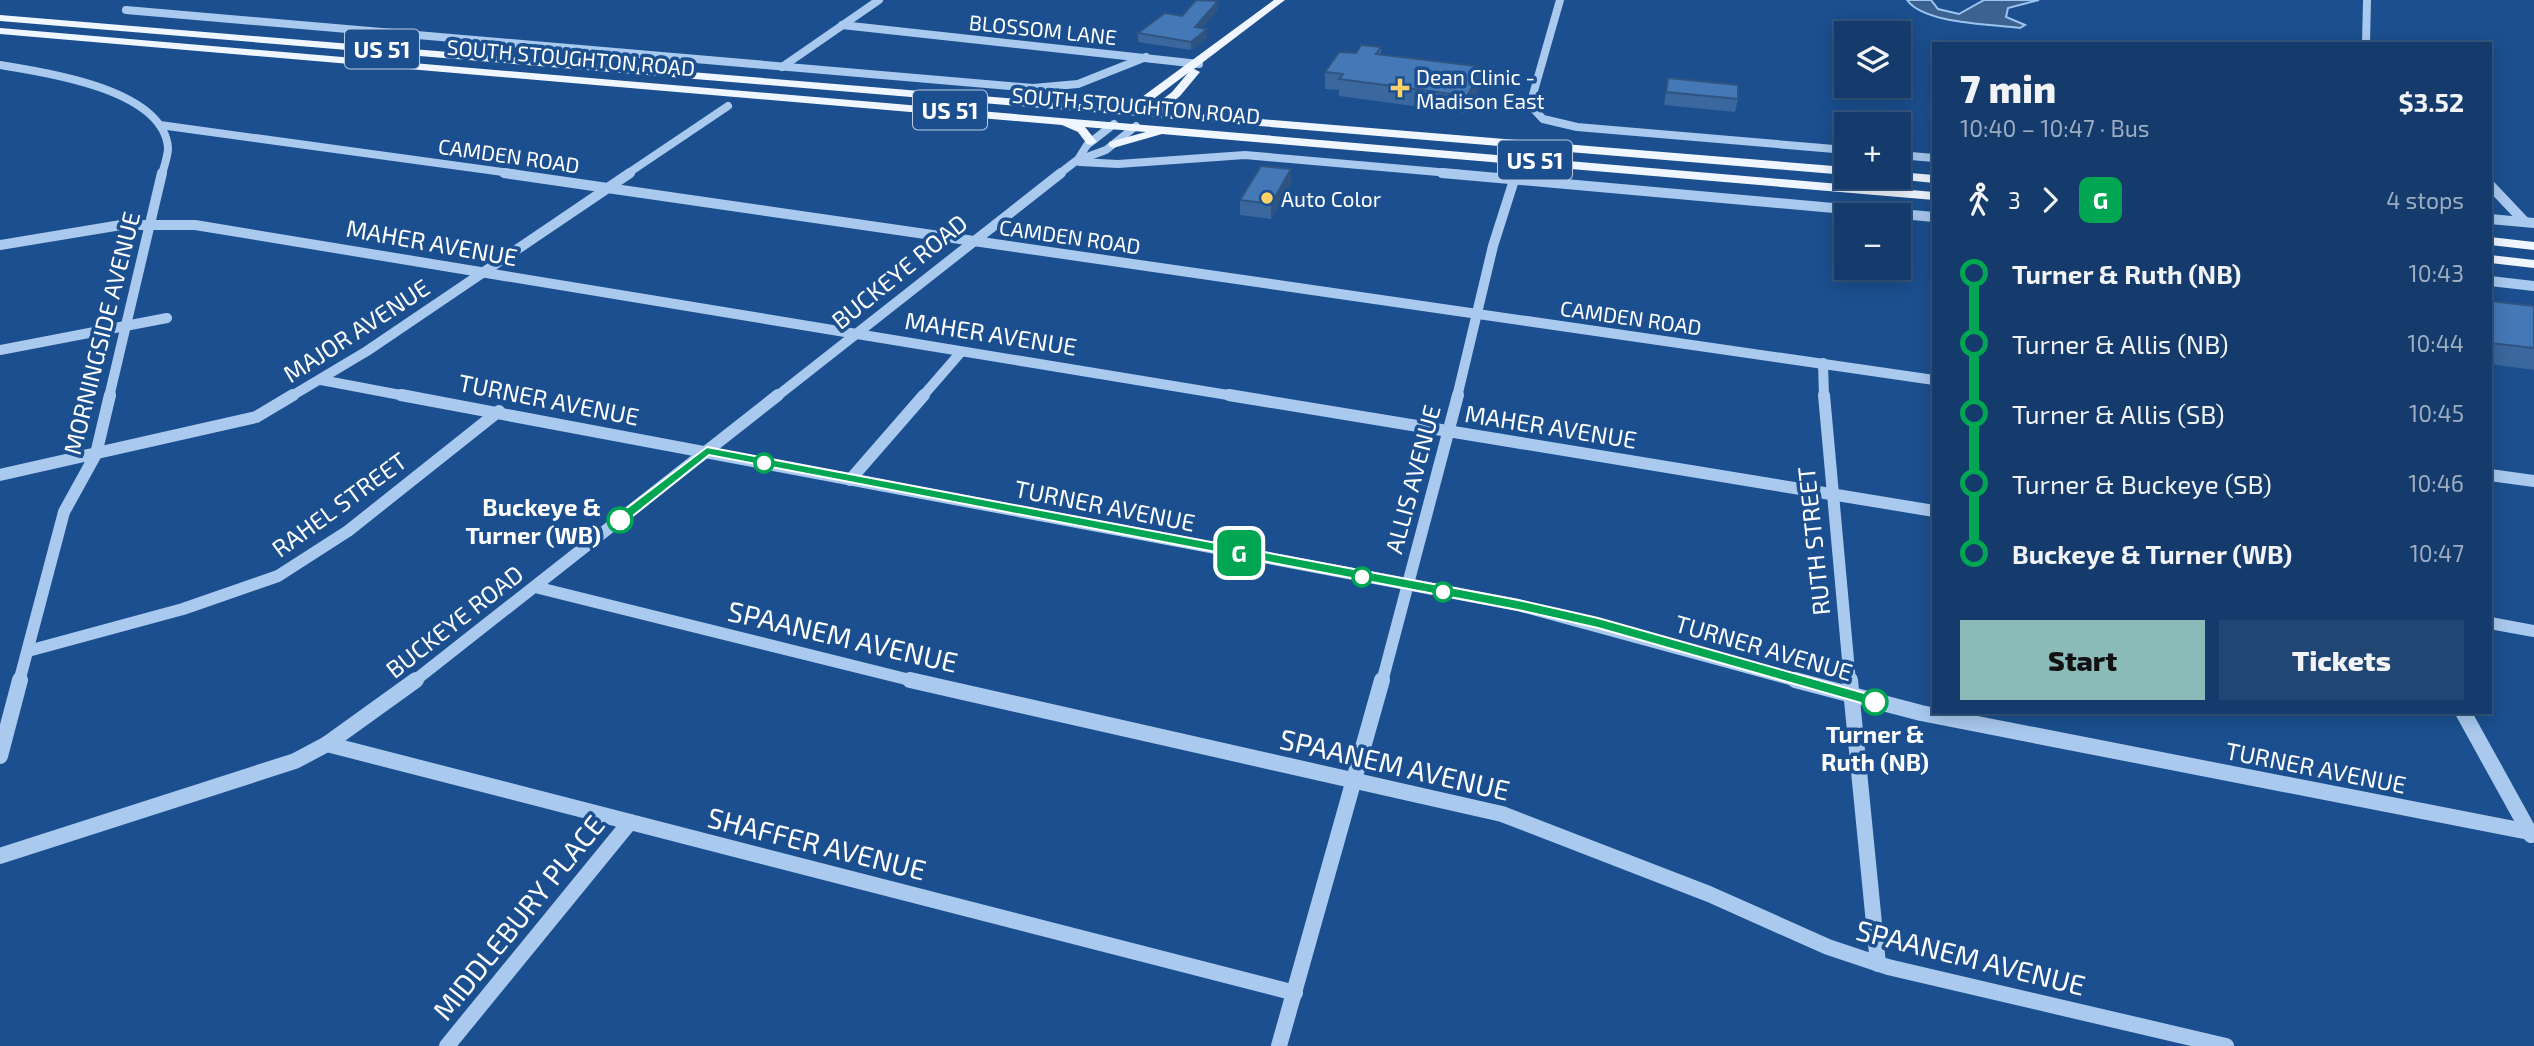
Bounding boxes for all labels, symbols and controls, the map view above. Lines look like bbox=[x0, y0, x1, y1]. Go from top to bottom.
street label: BLOSSOM LANE bbox=[968, 9, 1118, 49]
map controls bbox=[1834, 21, 1911, 280]
button: layers bbox=[1834, 21, 1911, 98]
road number: US 51 bbox=[345, 30, 419, 68]
street label: SOUTH STOUGHTON ROAD bbox=[446, 34, 696, 80]
place label: Dean Clinic - Madison East bbox=[1416, 64, 1545, 113]
text: 7 min bbox=[1960, 65, 2056, 111]
marker: Dean Clinic - Madison East bbox=[1390, 78, 1410, 98]
street label: SOUTH STOUGHTON ROAD bbox=[1011, 82, 1261, 128]
text: $3.52 bbox=[2398, 86, 2464, 117]
road number: US 51 bbox=[913, 90, 987, 130]
button: + bbox=[1834, 112, 1911, 189]
text: 10:40 – 10:47 · Bus bbox=[1960, 114, 2149, 142]
street label: CAMDEN ROAD bbox=[437, 133, 581, 177]
road number: US 51 bbox=[1498, 140, 1572, 180]
icon: walk bbox=[1960, 181, 1998, 219]
icon: forward bbox=[2031, 181, 2069, 219]
text: G bbox=[2093, 185, 2108, 214]
place label: Auto Color bbox=[1281, 186, 1382, 211]
text: 3 bbox=[2008, 186, 2021, 214]
text: 4 stops bbox=[2386, 186, 2464, 214]
marker: Auto Color bbox=[1259, 190, 1275, 206]
button: − bbox=[1834, 203, 1911, 280]
street label: MORNINGSIDE AVENUE bbox=[57, 208, 145, 458]
street label: BUCKEYE ROAD bbox=[825, 208, 973, 334]
street label: MAHER AVENUE bbox=[344, 213, 520, 271]
street label: CAMDEN ROAD bbox=[998, 214, 1142, 258]
text: Turner & Ruth (NB) bbox=[2012, 258, 2241, 289]
text: 10:43 bbox=[2409, 259, 2464, 287]
street label: MAJOR AVENUE bbox=[278, 272, 434, 388]
street label: CAMDEN ROAD bbox=[1559, 295, 1703, 339]
street label: MAHER AVENUE bbox=[903, 305, 1079, 361]
text: Turner & Allis (NB) bbox=[2012, 328, 2229, 359]
text: 10:44 bbox=[2407, 329, 2464, 357]
street label: TURNER AVENUE bbox=[456, 367, 642, 431]
street label: MAHER AVENUE bbox=[1463, 398, 1639, 454]
text: Turner & Allis (SB) bbox=[2012, 398, 2225, 429]
text: 10:45 bbox=[2409, 399, 2464, 427]
street label: ALLIS AVENUE bbox=[1378, 402, 1446, 556]
street label: RAHEL STREET bbox=[266, 445, 412, 563]
unlabelled marker bbox=[754, 453, 774, 473]
street label: RUTH STREET bbox=[1791, 465, 1835, 617]
text: Turner & Buckeye (SB) bbox=[2012, 468, 2272, 499]
text: 10:46 bbox=[2408, 469, 2464, 497]
street label: TURNER AVENUE bbox=[1012, 473, 1198, 537]
place label: Buckeye & Turner (WB) bbox=[466, 492, 601, 549]
marker: Buckeye & Turner (WB) bbox=[607, 507, 633, 533]
line badge: G bbox=[1216, 530, 1262, 576]
text: G bbox=[1231, 538, 1247, 567]
text: Buckeye & Turner (WB) bbox=[2012, 538, 2292, 569]
text: 10:47 bbox=[2410, 539, 2464, 567]
street label: BUCKEYE ROAD bbox=[380, 558, 528, 684]
unlabelled marker bbox=[1352, 567, 1372, 587]
unlabelled marker bbox=[1433, 582, 1453, 602]
street label: SPAANEM AVENUE bbox=[725, 593, 961, 679]
street label: TURNER AVENUE bbox=[1672, 608, 1856, 686]
button: Start bbox=[1960, 620, 2205, 700]
button: Tickets bbox=[2219, 620, 2464, 700]
marker: Turner & Ruth (NB) bbox=[1862, 689, 1888, 715]
place label: Turner & Ruth (NB) bbox=[1821, 719, 1929, 776]
street label: SPAANEM AVENUE bbox=[1277, 721, 1513, 807]
street label: TURNER AVENUE bbox=[2223, 735, 2409, 799]
street label: SHAFFER AVENUE bbox=[704, 799, 930, 887]
street label: MIDDLEBURY PLACE bbox=[425, 808, 611, 1026]
street label: SPAANEM AVENUE bbox=[1853, 912, 2089, 1002]

